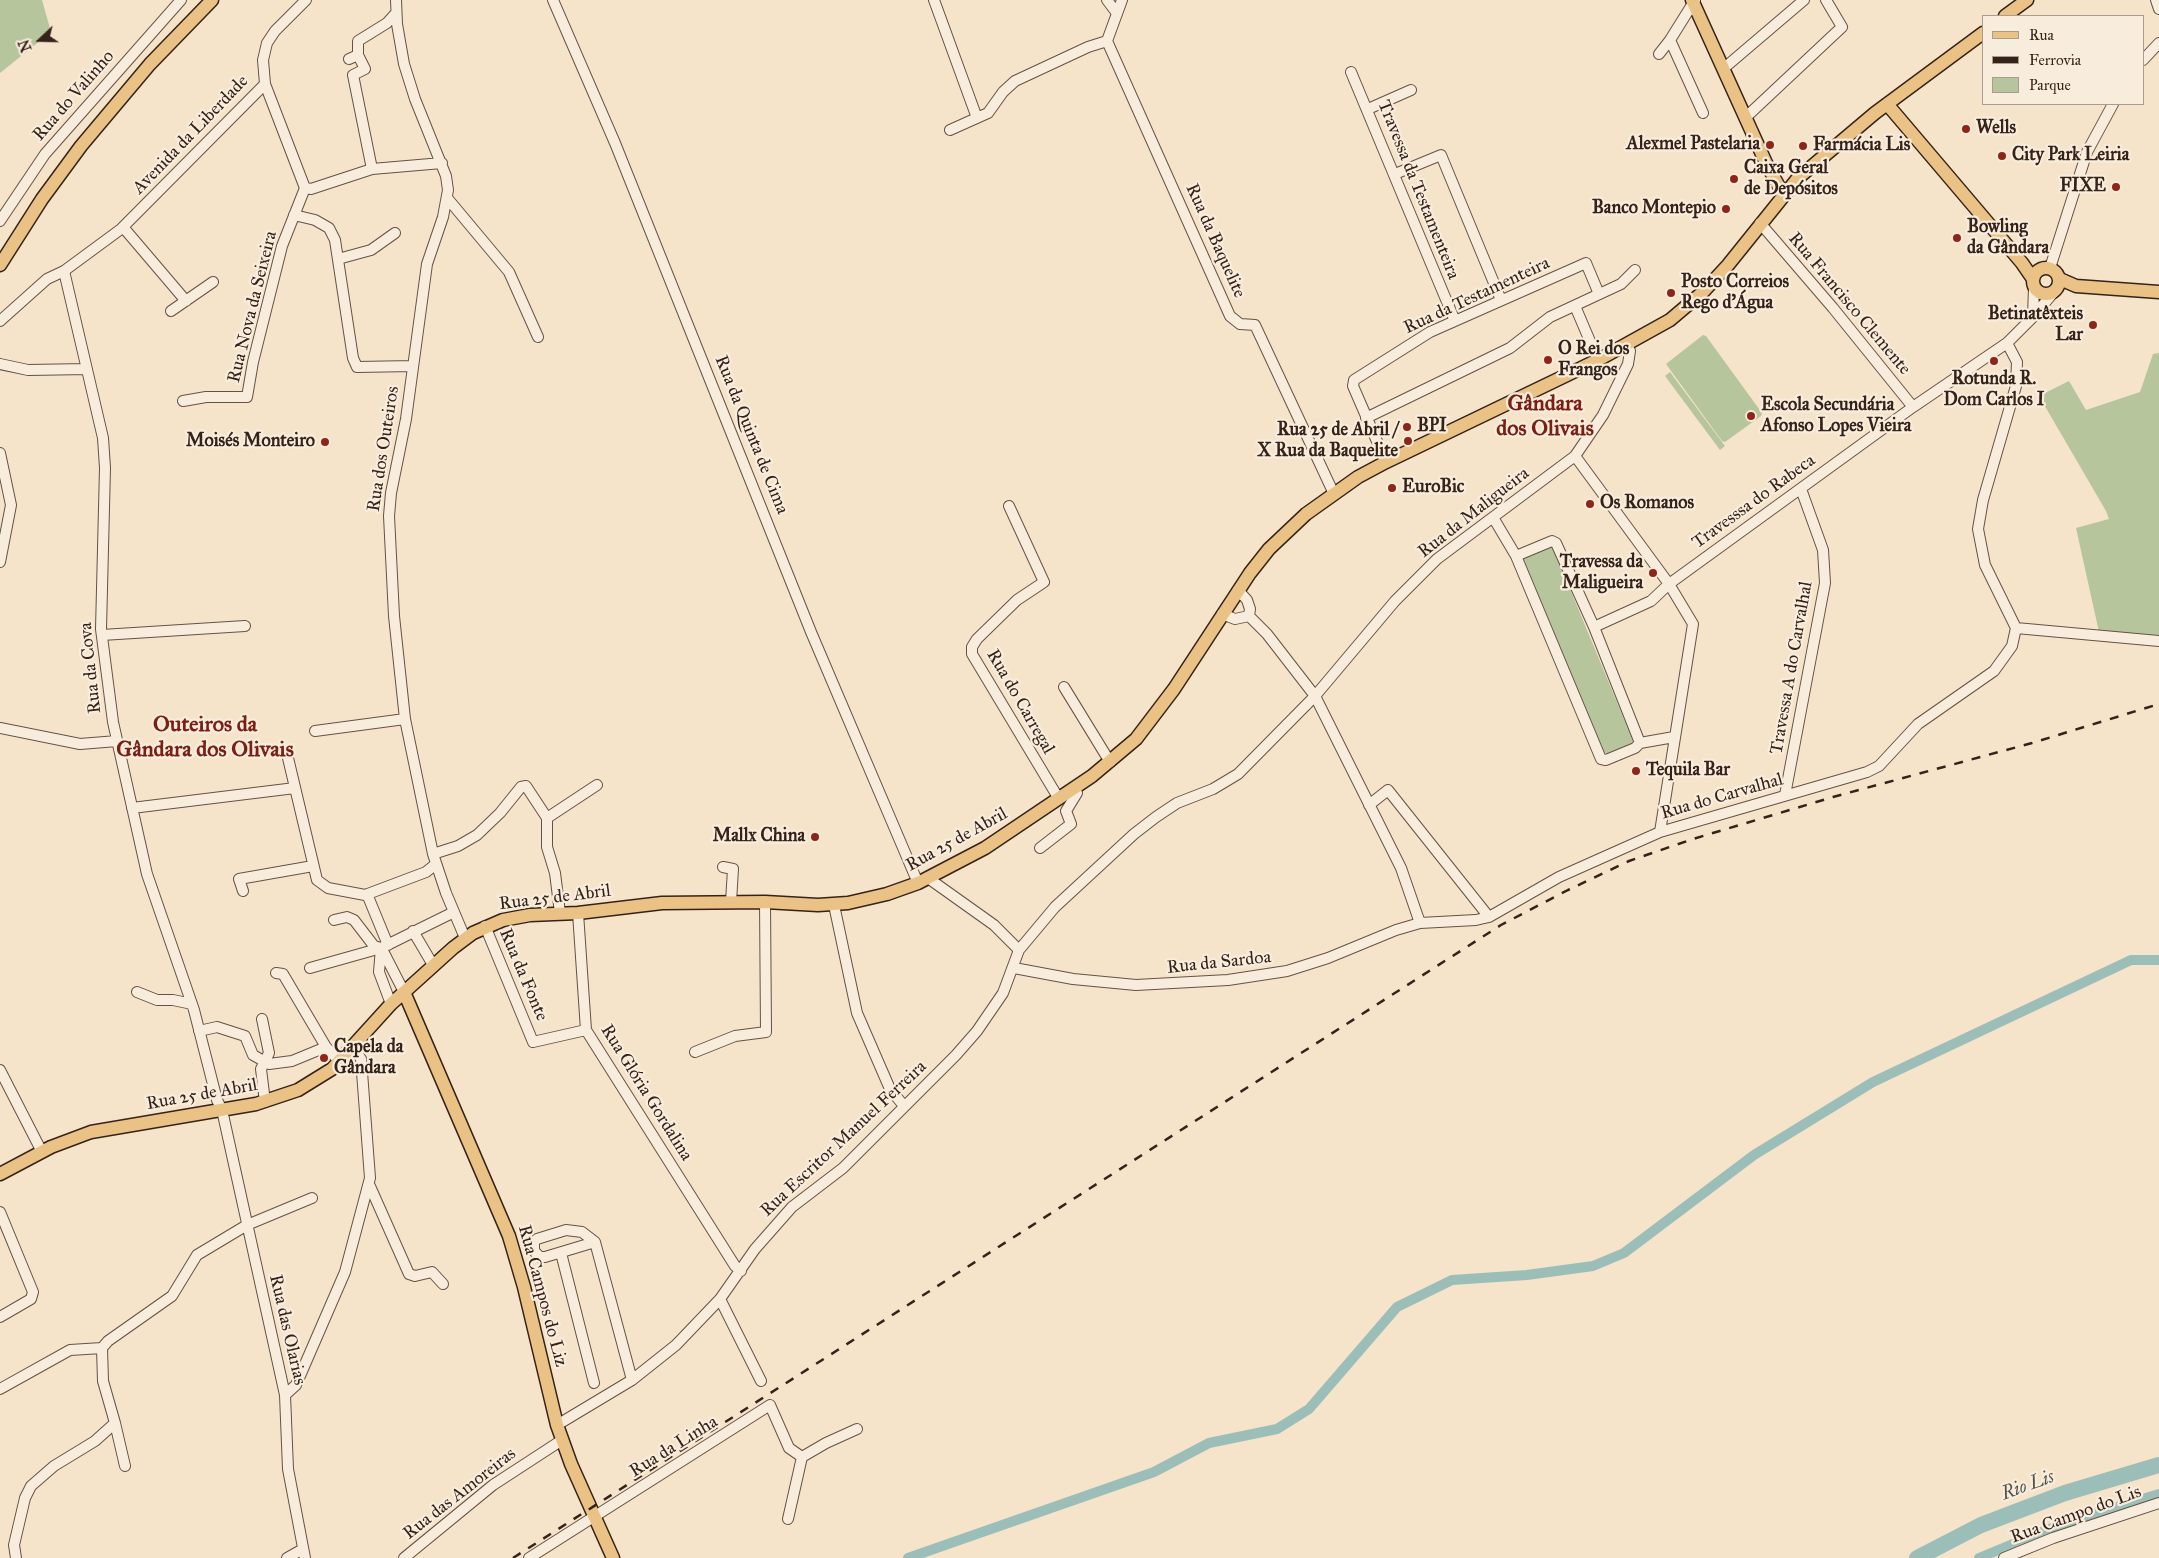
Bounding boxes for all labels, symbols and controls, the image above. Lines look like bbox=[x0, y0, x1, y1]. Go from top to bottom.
north arrow bbox=[15, 15, 65, 65]
legend bbox=[1982, 15, 2144, 105]
text: Rua bbox=[2029, 26, 2054, 44]
text: N bbox=[15, 37, 36, 54]
street label: Rua do Valinho bbox=[29, 46, 119, 146]
text: Ferrovia bbox=[2029, 51, 2081, 69]
street label: Avenida da Liberdade bbox=[129, 71, 253, 199]
text: Parque bbox=[2029, 76, 2071, 94]
street label: Travessa da Testamenteira bbox=[1372, 97, 1464, 283]
place label: Wells bbox=[1976, 118, 2016, 140]
marker: Wells bbox=[1960, 123, 1972, 135]
place label: Alexmel Pastelaria bbox=[1627, 134, 1760, 156]
place label: Farmácia Lis bbox=[1813, 135, 1910, 157]
marker: Alexmel Pastelaria bbox=[1764, 139, 1776, 151]
marker: Farmácia Lis bbox=[1797, 140, 1809, 152]
place label: City Park Leiria bbox=[2012, 145, 2129, 167]
marker: City Park Leiria bbox=[1996, 150, 2008, 162]
place label: Caixa Geral de Depósitos bbox=[1744, 158, 1838, 200]
marker: Caixa Geral de Depósitos bbox=[1728, 173, 1740, 185]
place label: FIXE bbox=[2060, 176, 2106, 198]
street label: Rua da Baquelite bbox=[1180, 180, 1250, 302]
marker: FIXE bbox=[2110, 181, 2122, 193]
place label: Banco Montepio bbox=[1592, 198, 1716, 220]
marker: Banco Montepio bbox=[1720, 203, 1732, 215]
place label: Bowling da Gândara bbox=[1967, 217, 2049, 260]
street label: Rua Francisco Clemente bbox=[1783, 228, 1915, 380]
street label: Rua Nova da Seixeira bbox=[224, 229, 282, 385]
marker: Bowling da Gândara bbox=[1951, 232, 1963, 244]
street label: Rua da Testamenteira bbox=[1401, 253, 1553, 339]
place label: Posto Correios Rego d'Água bbox=[1681, 272, 1789, 314]
marker: Posto Correios Rego d'Água bbox=[1665, 287, 1677, 299]
place label: Betinatêxteis Lar bbox=[1988, 304, 2083, 346]
marker: Betinatêxteis Lar bbox=[2087, 319, 2099, 331]
place label: O Rei dos Frangos bbox=[1558, 339, 1629, 382]
street label: Rua da Quinta de Cima bbox=[709, 353, 793, 517]
marker: O Rei dos Frangos bbox=[1542, 354, 1554, 366]
marker: Rotunda R. Dom Carlos I bbox=[1988, 355, 2000, 367]
place label: Rotunda R. Dom Carlos I bbox=[1943, 369, 2045, 412]
street label: Rua dos Outeiros bbox=[363, 385, 405, 513]
district label: Gândara dos Olivais bbox=[1496, 392, 1594, 444]
place label: Escola Secundária Afonso Lopes Vieira bbox=[1761, 395, 1911, 438]
marker: Escola Secundária Afonso Lopes Vieira bbox=[1745, 410, 1757, 422]
place label: BPI bbox=[1417, 416, 1447, 438]
place label: Rua 25 de Abril / X Rua da Baquelite bbox=[1257, 420, 1398, 462]
marker: BPI bbox=[1401, 421, 1413, 433]
place label: Moisés Monteiro bbox=[186, 431, 315, 453]
marker: Rua 25 de Abril / X Rua da Baquelite bbox=[1402, 435, 1414, 447]
marker: Moisés Monteiro bbox=[319, 436, 331, 448]
street label: Travesssa do Rabeca bbox=[1688, 450, 1820, 554]
street label: Rua da Maligueira bbox=[1414, 463, 1534, 563]
place label: EuroBic bbox=[1402, 477, 1464, 499]
marker: EuroBic bbox=[1386, 482, 1398, 494]
place label: Os Romanos bbox=[1600, 493, 1694, 515]
marker: Os Romanos bbox=[1584, 498, 1596, 510]
place label: Travessa da Maligueira bbox=[1560, 552, 1643, 594]
marker: Travessa da Maligueira bbox=[1647, 567, 1659, 579]
street label: Travessa A do Carvalhal bbox=[1766, 580, 1818, 756]
street label: Rua da Cova bbox=[75, 621, 107, 715]
street label: Rua do Carregal bbox=[981, 646, 1059, 758]
district label: Outeiros da Gândara dos Olivais bbox=[116, 713, 294, 764]
place label: Tequila Bar bbox=[1646, 760, 1730, 782]
marker: Tequila Bar bbox=[1630, 765, 1642, 777]
street label: Rua do Carvalhal bbox=[1658, 769, 1786, 825]
street label: Rua 25 de Abril bbox=[903, 803, 1011, 877]
place label: Mallx China bbox=[713, 826, 805, 848]
marker: Mallx China bbox=[809, 831, 821, 843]
street label: Rua 25 de Abril bbox=[498, 880, 612, 916]
street label: Rua da Fonte bbox=[494, 926, 552, 1024]
street label: Rua da Sardoa bbox=[1166, 947, 1272, 979]
street label: Rua Glória Gordalina bbox=[595, 1021, 697, 1165]
place label: Capela da Gândara bbox=[334, 1037, 403, 1080]
marker: Capela da Gândara bbox=[318, 1052, 330, 1064]
street label: Rua Escritor Manuel Ferreira bbox=[757, 1056, 931, 1222]
street label: Rua 25 de Abril bbox=[145, 1075, 259, 1115]
street label: Rua Campos do Liz bbox=[513, 1223, 571, 1369]
street label: Rua das Olarias bbox=[264, 1273, 310, 1387]
street label: Rua da Linha bbox=[626, 1411, 722, 1483]
street label: Rua das Amoreiras bbox=[399, 1443, 521, 1545]
water label: Rio Lis bbox=[1998, 1466, 2058, 1506]
street label: Rua Campo do Lis bbox=[2008, 1481, 2144, 1549]

